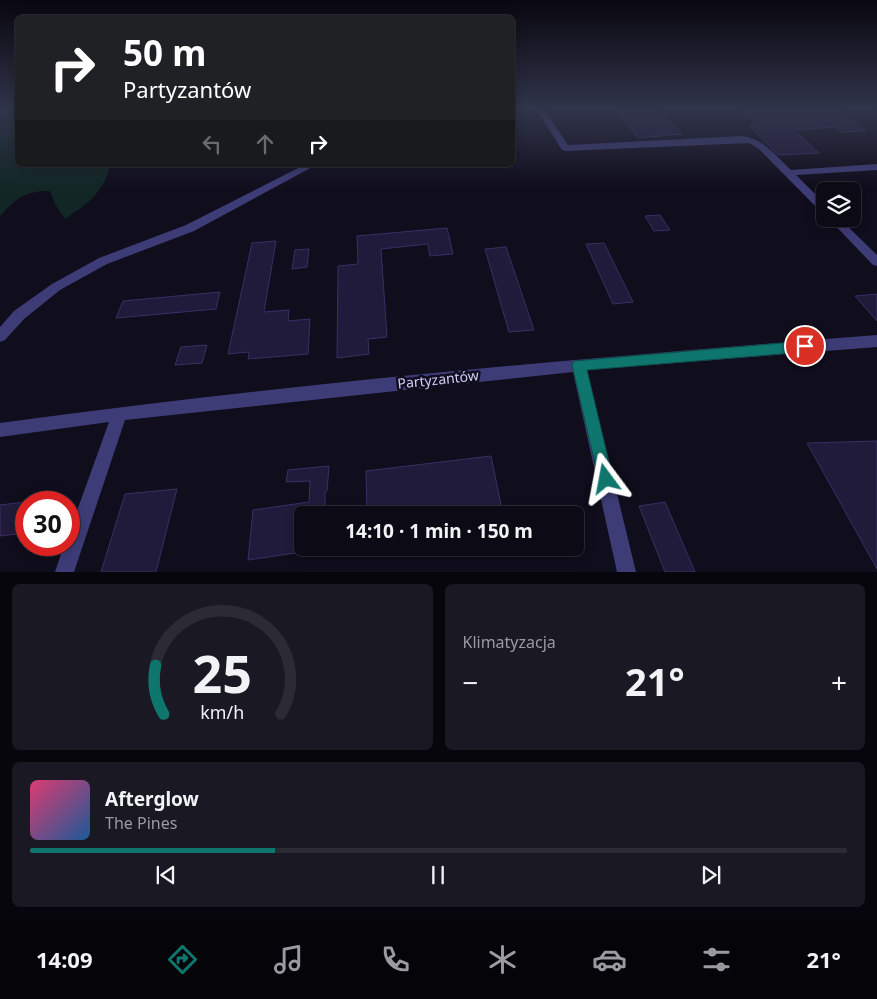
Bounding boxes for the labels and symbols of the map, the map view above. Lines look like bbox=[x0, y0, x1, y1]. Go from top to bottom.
pin bbox=[784, 325, 826, 367]
street label: Partyzantów bbox=[396, 365, 480, 393]
position arrow bbox=[579, 452, 631, 504]
speed limit sign: 30 bbox=[15, 491, 80, 556]

